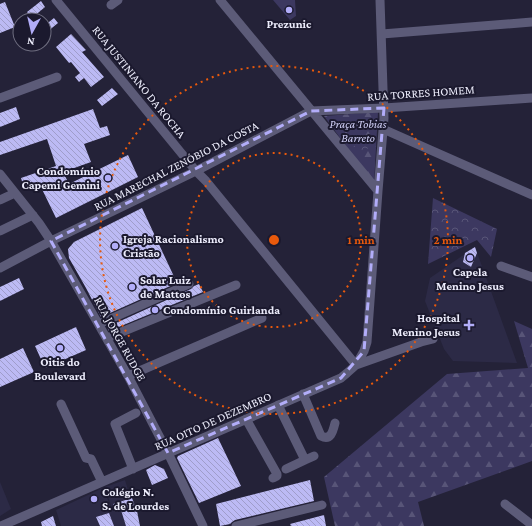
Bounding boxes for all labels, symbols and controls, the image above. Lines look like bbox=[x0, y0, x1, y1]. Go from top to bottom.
marker: Prezunic bbox=[284, 5, 294, 15]
north arrow bbox=[12, 12, 52, 52]
place label: Prezunic bbox=[267, 17, 312, 31]
street label: RUA JUSTINIANO DA ROCHA bbox=[89, 23, 189, 141]
text: N bbox=[26, 35, 35, 48]
street label: RUA TORRES HOMEM bbox=[367, 82, 475, 104]
park label: Praça Tobias Barreto bbox=[330, 117, 387, 145]
street label: RUA MARECHAL ZENÓBIO DA COSTA bbox=[91, 118, 261, 214]
place label: Condomínio Capemi Gemini bbox=[21, 164, 101, 192]
marker: Condomínio Capemi Gemini bbox=[103, 173, 113, 183]
place label: Igreja Racionalismo Cristão bbox=[123, 232, 224, 260]
centre of rings bbox=[267, 233, 281, 247]
text: 1 min bbox=[347, 233, 375, 247]
text: 2 min bbox=[434, 233, 463, 247]
marker: Igreja Racionalismo Cristão bbox=[110, 241, 120, 251]
marker: Capela Menino Jesus bbox=[465, 253, 475, 263]
place label: Capela Menino Jesus bbox=[436, 265, 504, 293]
place label: Solar Luiz de Mattos bbox=[140, 273, 191, 301]
marker: Solar Luiz de Mattos bbox=[127, 282, 137, 292]
street label: RUA JORGE RUDGE bbox=[91, 294, 149, 384]
place label: Condomínio Guirlanda bbox=[163, 303, 280, 317]
marker: Condomínio Guirlanda bbox=[150, 305, 160, 315]
place label: Hospital Menino Jesus bbox=[392, 311, 461, 339]
marker: Hospital Menino Jesus bbox=[463, 319, 475, 331]
marker: Oitis do Boulevard bbox=[55, 343, 65, 353]
place label: Oitis do Boulevard bbox=[34, 355, 86, 383]
street label: RUA OITO DE DEZEMBRO bbox=[152, 389, 274, 453]
place label: Colégio N. S. de Lourdes bbox=[102, 485, 169, 513]
marker: Colégio N. S. de Lourdes bbox=[89, 494, 99, 504]

